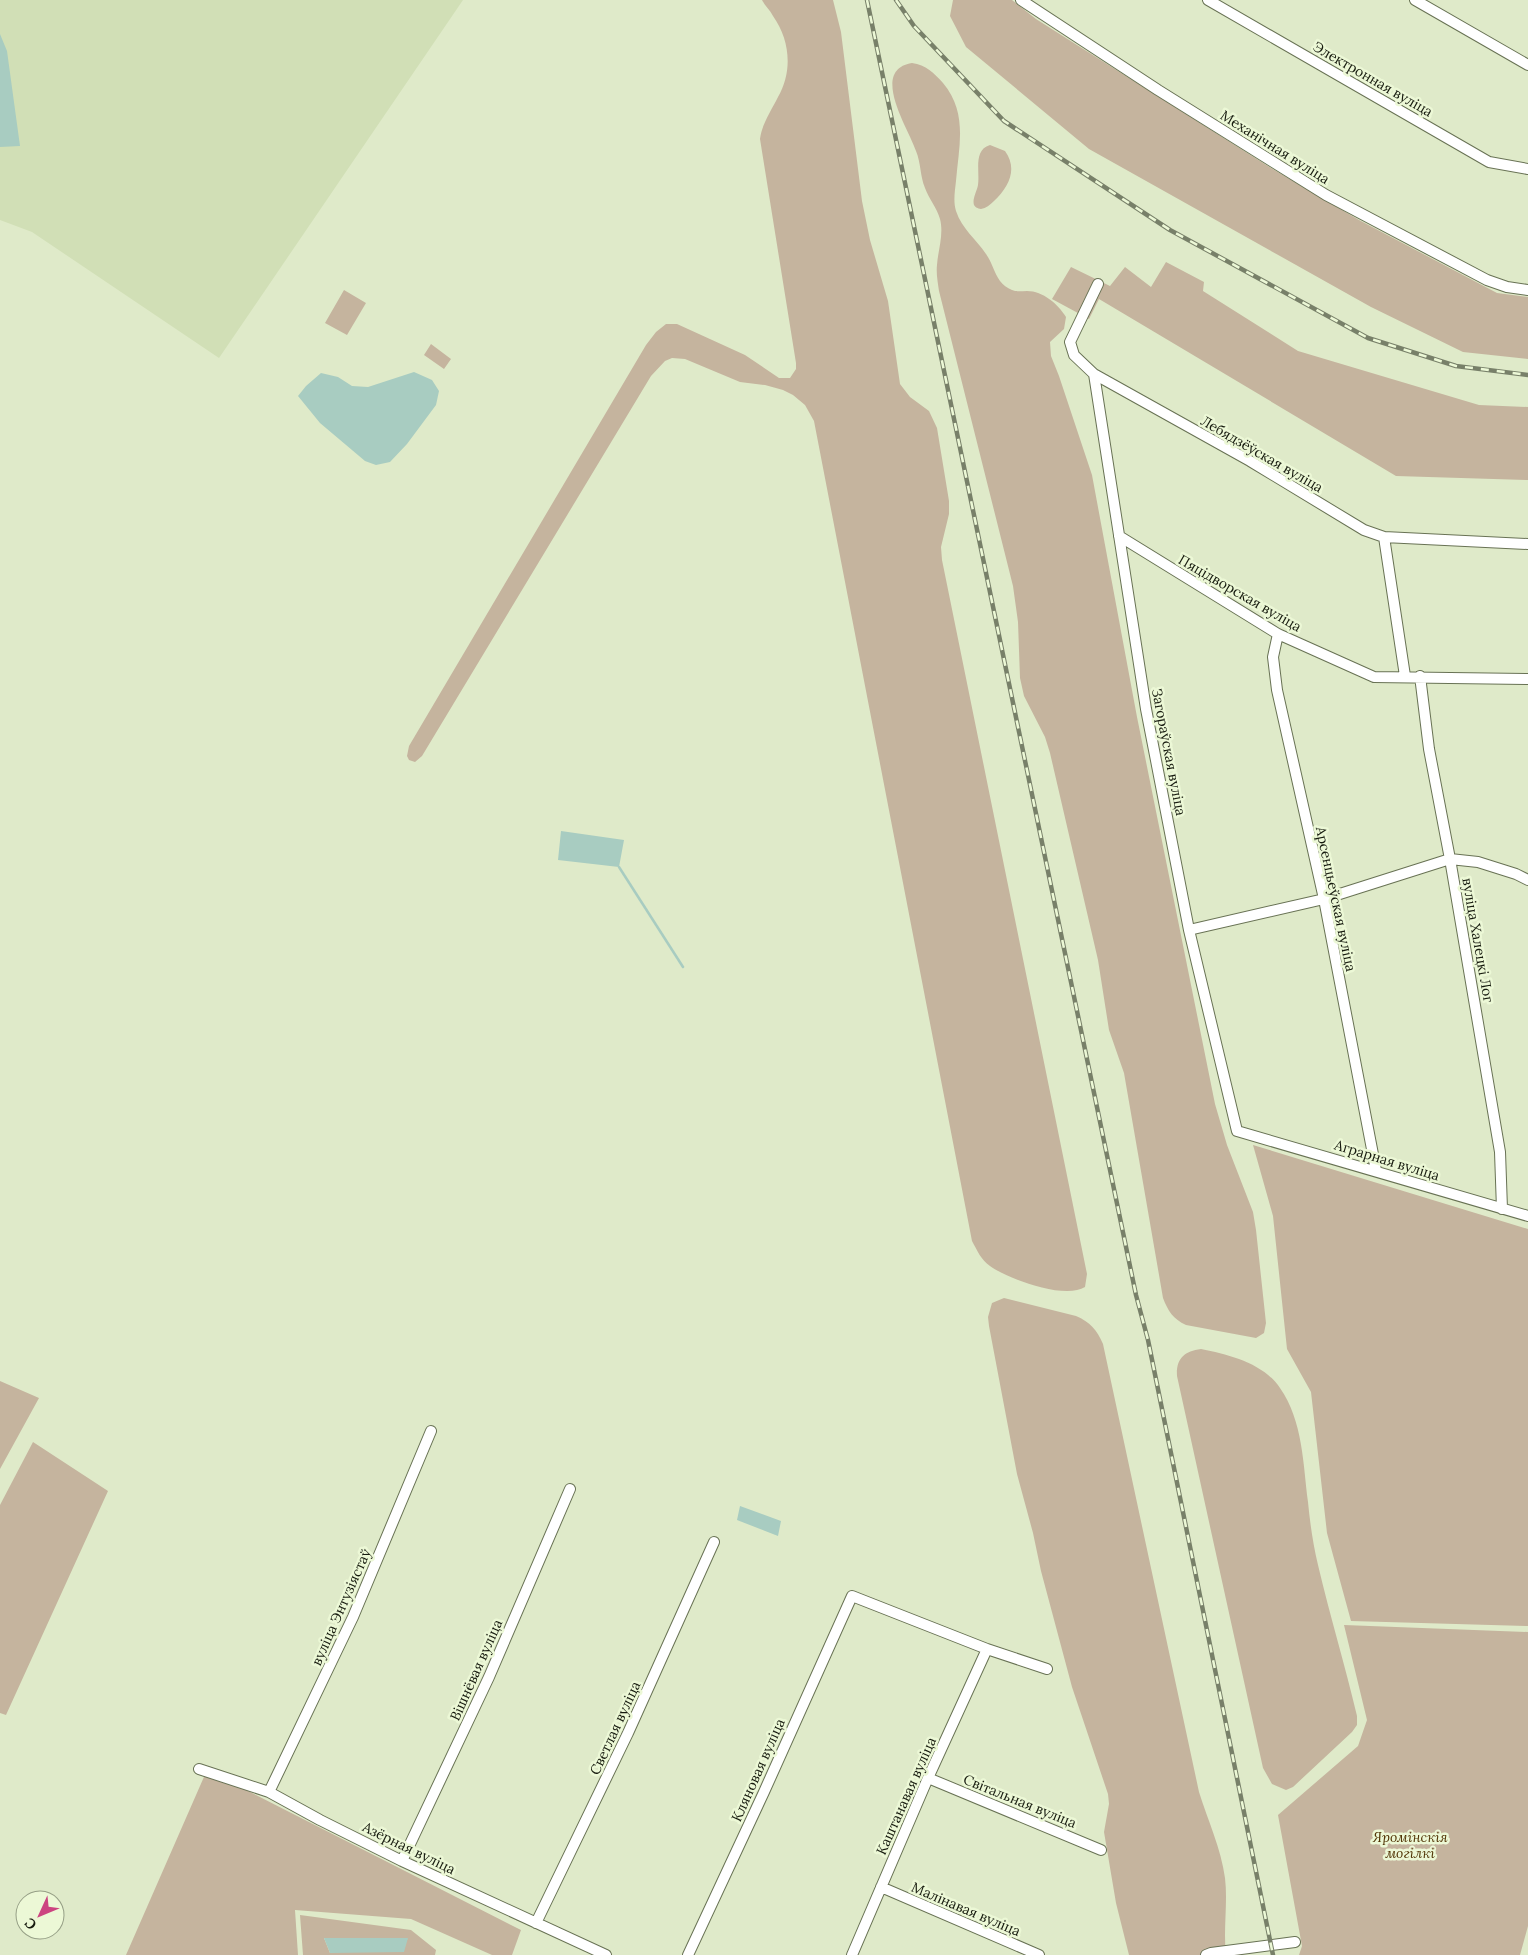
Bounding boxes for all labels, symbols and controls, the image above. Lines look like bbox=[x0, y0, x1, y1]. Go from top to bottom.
street label: Электронная вуліца bbox=[1310, 37, 1436, 121]
street label: Механічная вуліца bbox=[1217, 106, 1333, 188]
street label: Лебядзёўская вуліца bbox=[1198, 412, 1326, 496]
street label: Пяцідворская вуліца bbox=[1175, 550, 1305, 636]
street label: Загораўская вуліца bbox=[1148, 687, 1190, 817]
street label: Арсенцьеўская вуліца bbox=[1312, 824, 1360, 973]
street label: вуліца Халецкі Лог bbox=[1458, 876, 1498, 1004]
street label: Аграрная вуліца bbox=[1331, 1135, 1442, 1185]
street label: вуліца Энтузіястаў bbox=[307, 1545, 375, 1668]
street label: Вішнёвая вуліца bbox=[446, 1617, 506, 1723]
street label: Светлая вуліца bbox=[585, 1678, 645, 1778]
street label: Кляновая вуліца bbox=[727, 1716, 789, 1824]
street label: Каштанавая вуліца bbox=[872, 1734, 940, 1858]
street label: Світальная вуліца bbox=[961, 1770, 1079, 1832]
street label: Азёрная вуліца bbox=[359, 1817, 458, 1878]
park label: Яромінскія могілкі bbox=[1372, 1828, 1448, 1862]
street label: Малінавая вуліца bbox=[909, 1878, 1023, 1940]
north arrow bbox=[15, 1890, 65, 1940]
text: С bbox=[21, 1914, 40, 1934]

